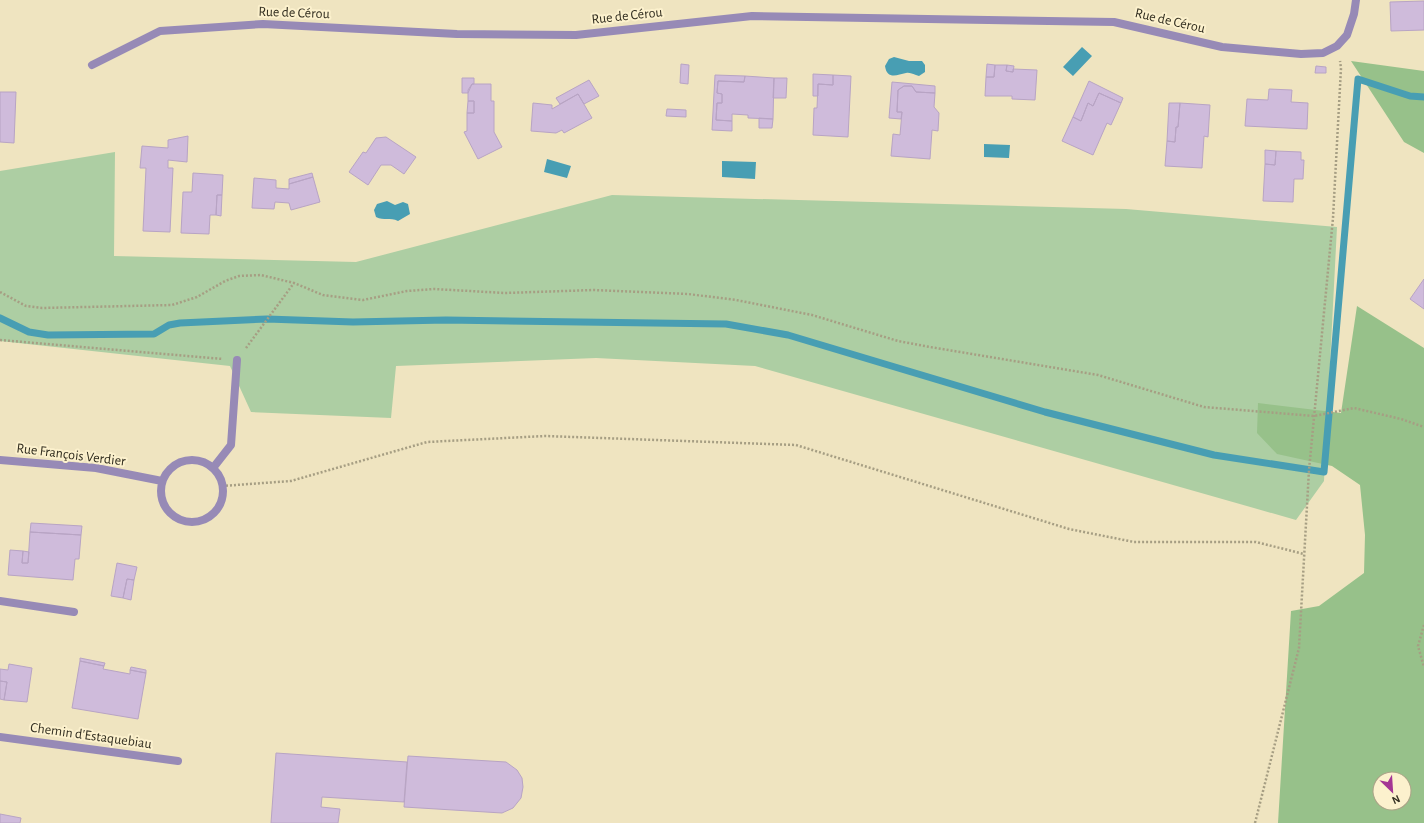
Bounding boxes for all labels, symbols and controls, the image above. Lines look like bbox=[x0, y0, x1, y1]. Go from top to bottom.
street label: Rue de Cérou bbox=[258, 5, 330, 21]
street label: Rue de Cérou bbox=[591, 5, 663, 27]
street label: Rue de Cérou bbox=[1134, 6, 1206, 36]
street label: Rue François Verdier bbox=[16, 441, 127, 469]
street label: Chemin d'Estaquebiau bbox=[29, 721, 153, 751]
north arrow bbox=[1372, 771, 1412, 811]
text: N bbox=[1390, 793, 1402, 806]

